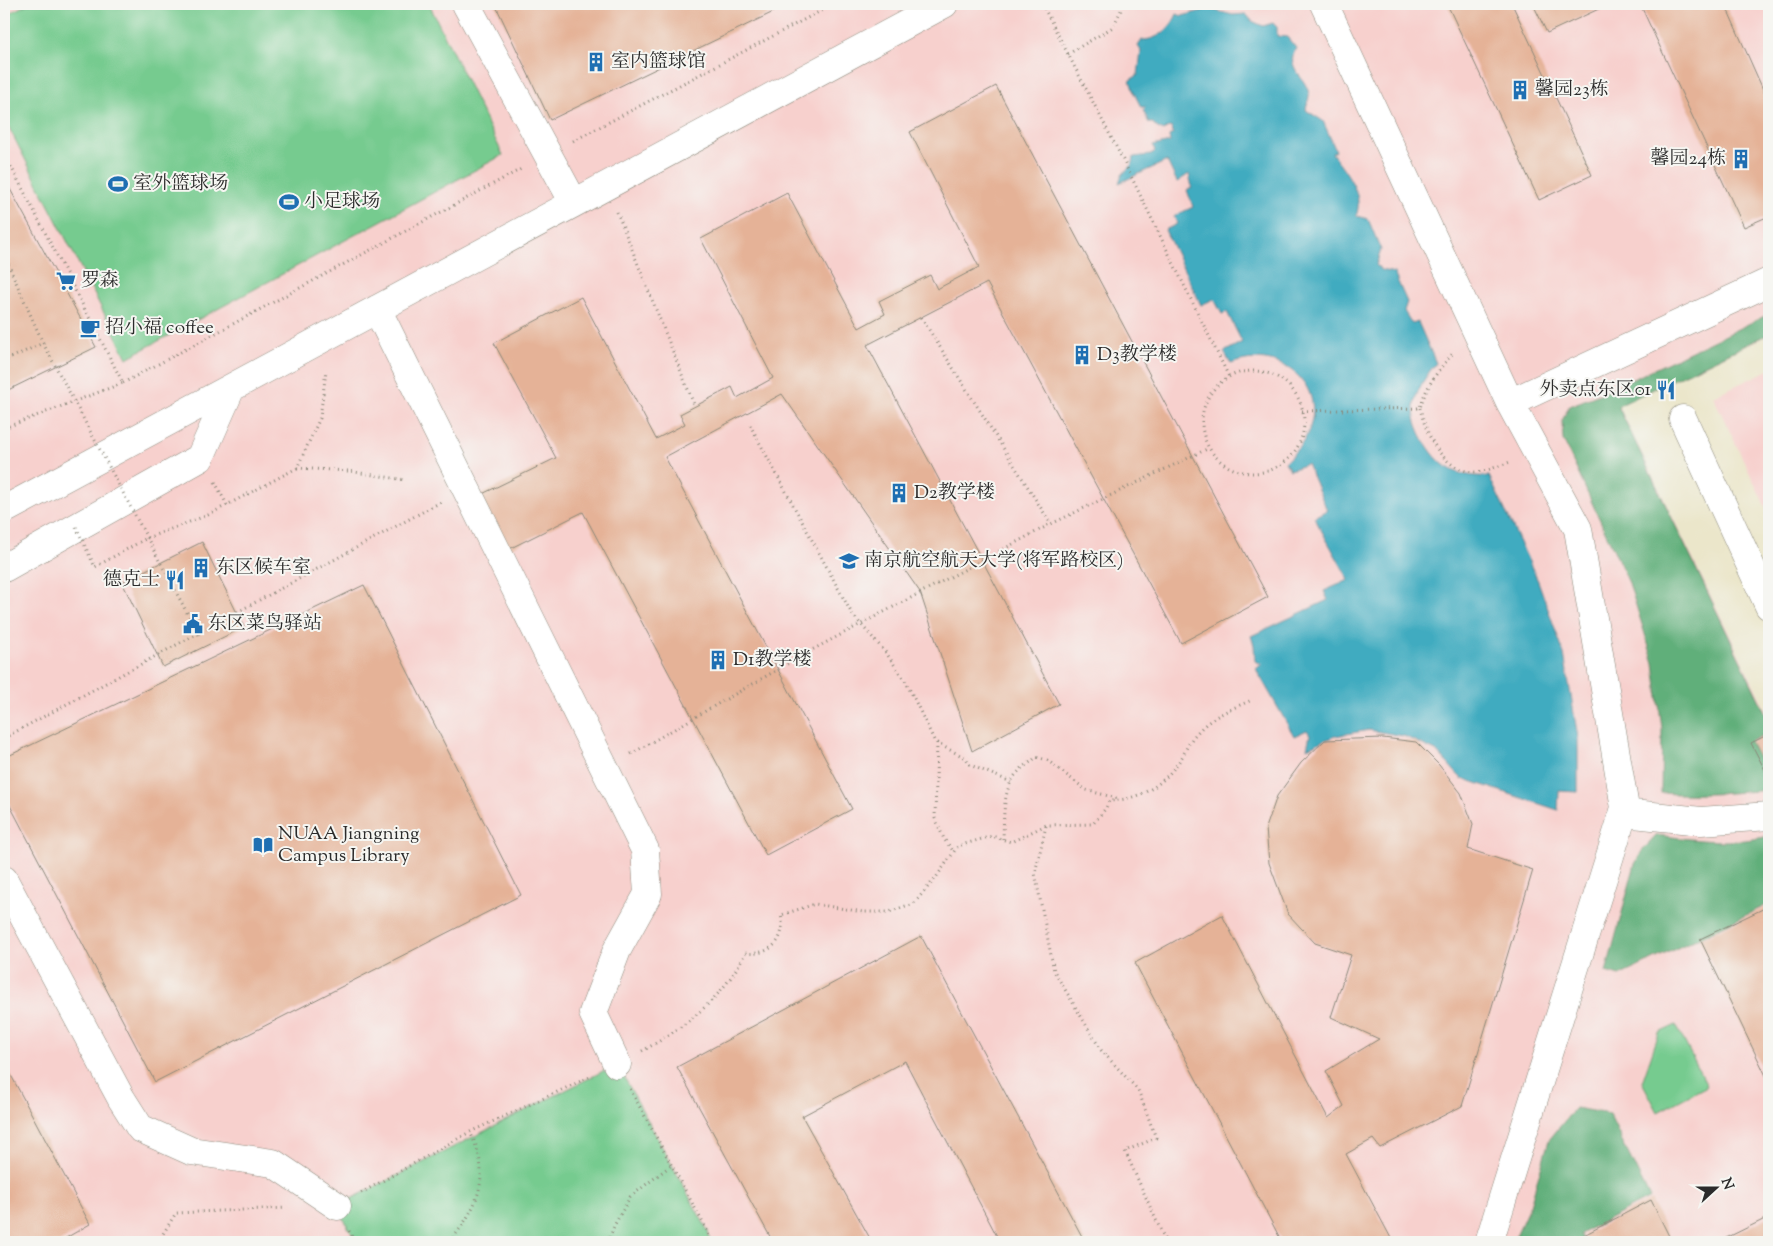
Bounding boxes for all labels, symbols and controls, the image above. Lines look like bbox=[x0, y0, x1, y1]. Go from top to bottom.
place label: 室内篮球馆 bbox=[611, 49, 706, 76]
building icon: 室内篮球馆 bbox=[585, 51, 607, 73]
place label: 馨园23栋 bbox=[1535, 77, 1609, 104]
building icon: 馨园23栋 bbox=[1509, 79, 1531, 101]
place label: 馨园24栋 bbox=[1651, 146, 1726, 173]
building icon: 馨园24栋 bbox=[1730, 148, 1752, 170]
place label: 室外篮球场 bbox=[133, 171, 228, 198]
sports icon: 室外篮球场 bbox=[107, 173, 129, 195]
place label: 小足球场 bbox=[304, 189, 380, 216]
sports icon: 小足球场 bbox=[278, 191, 300, 213]
place label: 罗森 bbox=[81, 268, 119, 295]
supermarket icon: 罗森 bbox=[55, 270, 77, 292]
place label: 招小福 coffee bbox=[105, 315, 214, 342]
cafe icon: 招小福 coffee bbox=[79, 317, 101, 339]
place label: D3教学楼 bbox=[1097, 342, 1177, 369]
building icon: D3教学楼 bbox=[1071, 344, 1093, 366]
place label: 外卖点东区01 bbox=[1540, 377, 1652, 404]
restaurant icon: 外卖点东区01 bbox=[1655, 379, 1677, 401]
place label: D2教学楼 bbox=[914, 480, 995, 507]
building icon: D2教学楼 bbox=[888, 482, 910, 504]
place label: 南京航空航天大学(将军路校区) bbox=[864, 548, 1123, 575]
school or university icon: 南京航空航天大学(将军路校区) bbox=[838, 550, 860, 572]
place label: 东区候车室 bbox=[216, 555, 311, 582]
building icon: 东区候车室 bbox=[190, 557, 212, 579]
place label: 德克士 bbox=[103, 567, 160, 594]
restaurant icon: 德克士 bbox=[164, 569, 186, 591]
place label: 东区菜鸟驿站 bbox=[208, 611, 322, 638]
public building icon: 东区菜鸟驿站 bbox=[182, 613, 204, 635]
place label: D1教学楼 bbox=[733, 647, 812, 674]
building icon: D1教学楼 bbox=[707, 649, 729, 671]
place label: NUAA Jiangning Campus Library bbox=[278, 821, 419, 870]
library icon: NUAA Jiangning Campus Library bbox=[252, 834, 274, 856]
north arrow bbox=[1690, 1164, 1740, 1214]
text: N bbox=[1715, 1175, 1738, 1193]

